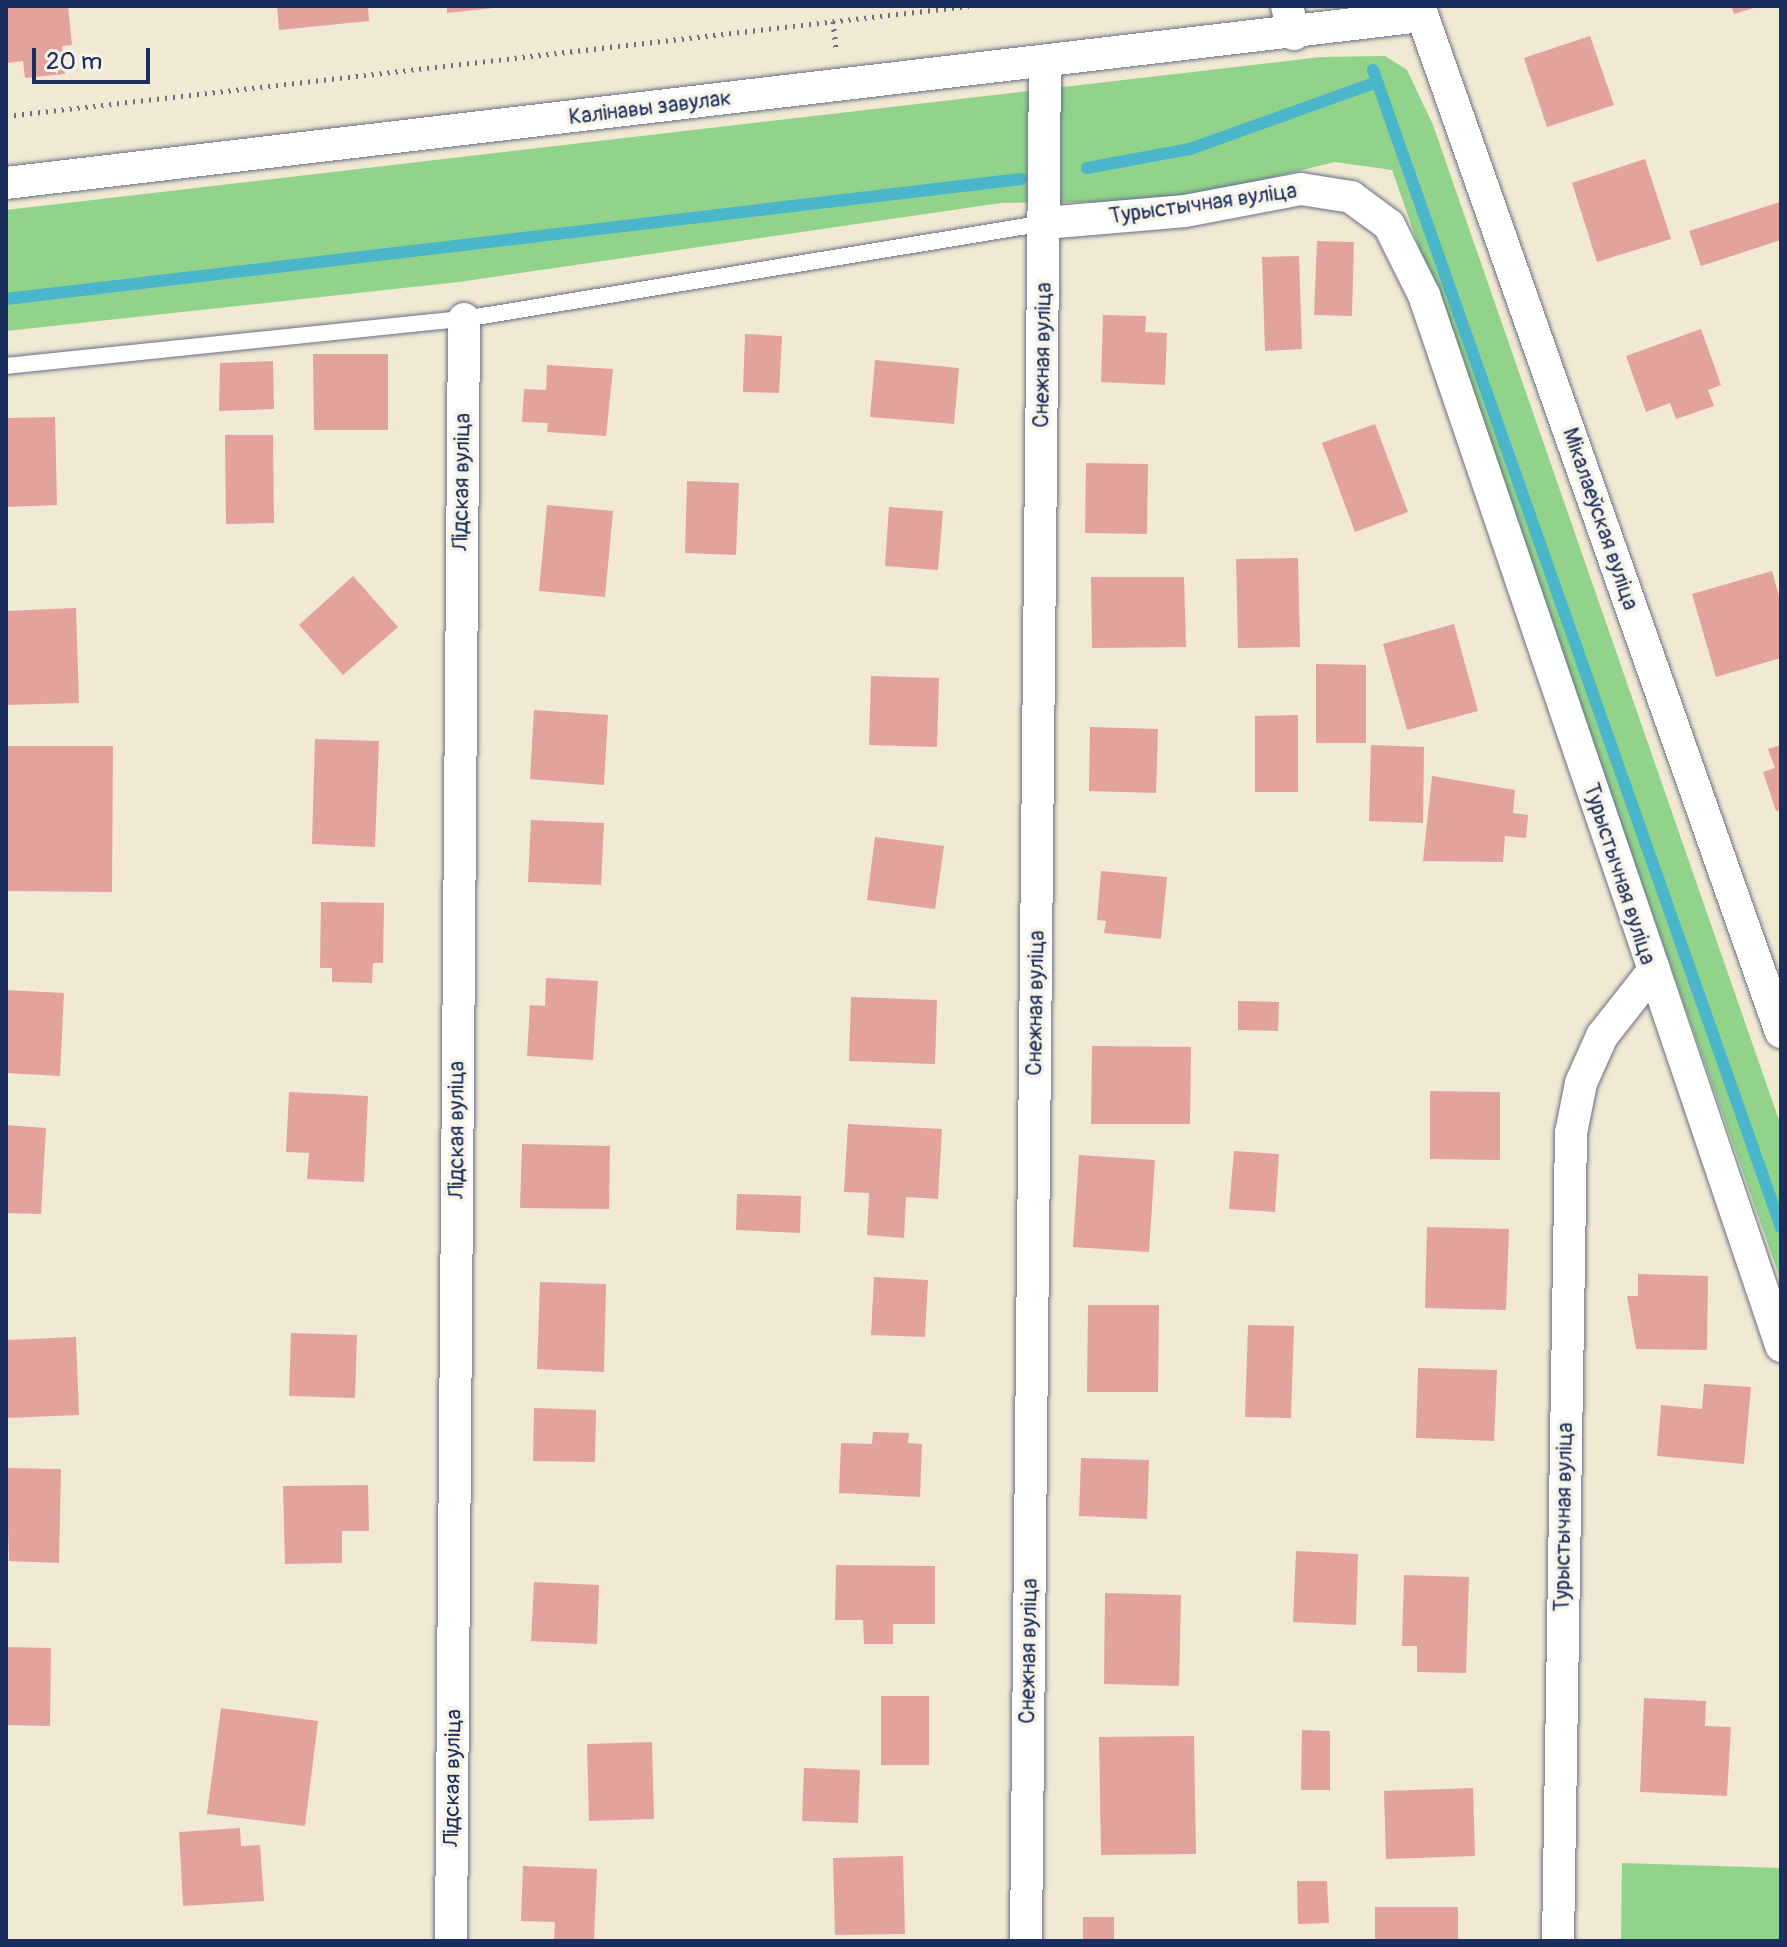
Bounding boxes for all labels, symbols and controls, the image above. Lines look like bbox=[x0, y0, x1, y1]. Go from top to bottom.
scale bar bbox=[36, 32, 154, 82]
text: 20 m bbox=[46, 47, 102, 76]
street label: Калінавы завулак bbox=[567, 85, 733, 131]
street label: Турыстычная вуліца bbox=[1107, 178, 1299, 230]
street label: Снежная вуліца bbox=[1029, 282, 1057, 428]
street label: Лідская вуліца bbox=[448, 413, 476, 551]
street label: Мікалаеўская вуліца bbox=[1556, 424, 1644, 614]
street label: Турыстычная вуліца bbox=[1577, 780, 1661, 968]
street label: Снежная вуліца bbox=[1022, 930, 1050, 1076]
street label: Лідская вуліца bbox=[444, 1061, 470, 1199]
street label: Турыстычная вуліца bbox=[1549, 1422, 1579, 1612]
street label: Снежная вуліца bbox=[1015, 1578, 1043, 1724]
street label: Лідская вуліца bbox=[439, 1709, 467, 1847]

